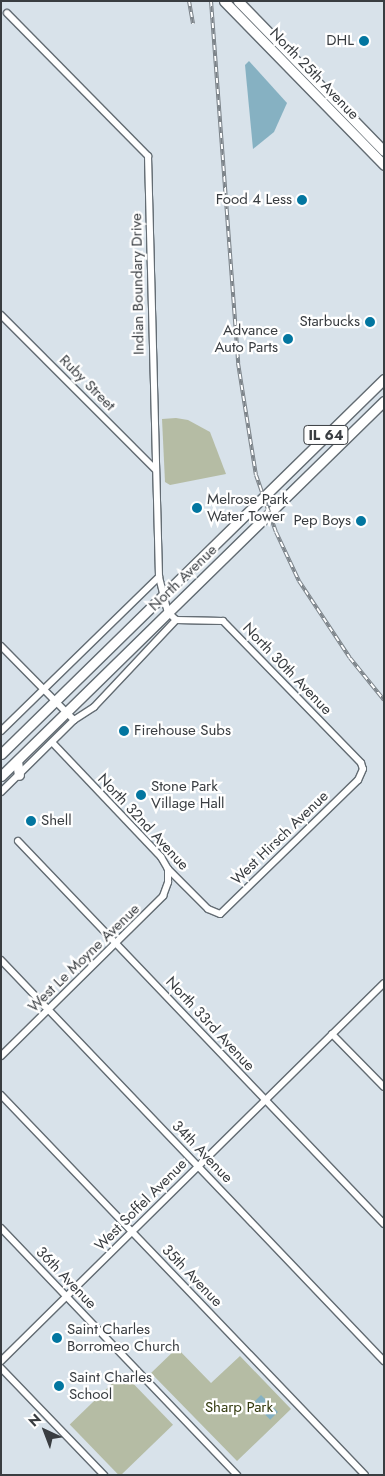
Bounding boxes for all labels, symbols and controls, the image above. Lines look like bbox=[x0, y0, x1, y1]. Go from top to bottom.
street label: North 25th Avenue bbox=[266, 24, 362, 124]
place label: DHL bbox=[326, 32, 354, 50]
marker: DHL bbox=[358, 35, 370, 47]
place label: Food 4 Less bbox=[216, 191, 292, 209]
marker: Food 4 Less bbox=[296, 194, 308, 206]
street label: Indian Boundary Drive bbox=[128, 213, 148, 355]
place label: Starbucks bbox=[300, 313, 360, 331]
marker: Starbucks bbox=[364, 316, 376, 328]
place label: Advance Auto Parts bbox=[214, 321, 278, 356]
marker: Advance Auto Parts bbox=[282, 333, 294, 345]
street label: Ruby Street bbox=[55, 351, 119, 415]
road number: IL 64 bbox=[302, 424, 350, 446]
place label: Melrose Park Water Tower bbox=[207, 490, 288, 525]
marker: Melrose Park Water Tower bbox=[191, 502, 203, 514]
place label: Pep Boys bbox=[293, 512, 351, 530]
marker: Pep Boys bbox=[355, 515, 367, 527]
street label: North Avenue bbox=[145, 541, 221, 615]
street label: North 30th Avenue bbox=[239, 619, 335, 719]
place label: Firehouse Subs bbox=[134, 722, 231, 740]
marker: Firehouse Subs bbox=[118, 725, 130, 737]
street label: North 32nd Avenue bbox=[94, 770, 192, 874]
place label: Stone Park Village Hall bbox=[151, 777, 225, 812]
street label: West Hirsch Avenue bbox=[228, 787, 332, 889]
marker: Stone Park Village Hall bbox=[135, 789, 147, 801]
place label: Shell bbox=[41, 812, 72, 830]
marker: Shell bbox=[25, 815, 37, 827]
street label: West Le Moyne Avenue bbox=[25, 900, 143, 1016]
street label: North 33rd Avenue bbox=[162, 973, 258, 1075]
street label: 34th Avenue bbox=[168, 1117, 236, 1187]
street label: West Soffel Avenue bbox=[91, 1155, 191, 1255]
street label: 35th Avenue bbox=[158, 1241, 226, 1311]
street label: 36th Avenue bbox=[32, 1243, 100, 1313]
place label: Saint Charles Borromeo Church bbox=[67, 1320, 180, 1355]
marker: Saint Charles Borromeo Church bbox=[51, 1332, 63, 1344]
place label: Saint Charles School bbox=[69, 1368, 152, 1403]
marker: Saint Charles School bbox=[53, 1380, 65, 1392]
park label: Sharp Park bbox=[205, 1399, 273, 1417]
north arrow bbox=[20, 1406, 70, 1456]
text: N bbox=[24, 1409, 46, 1431]

